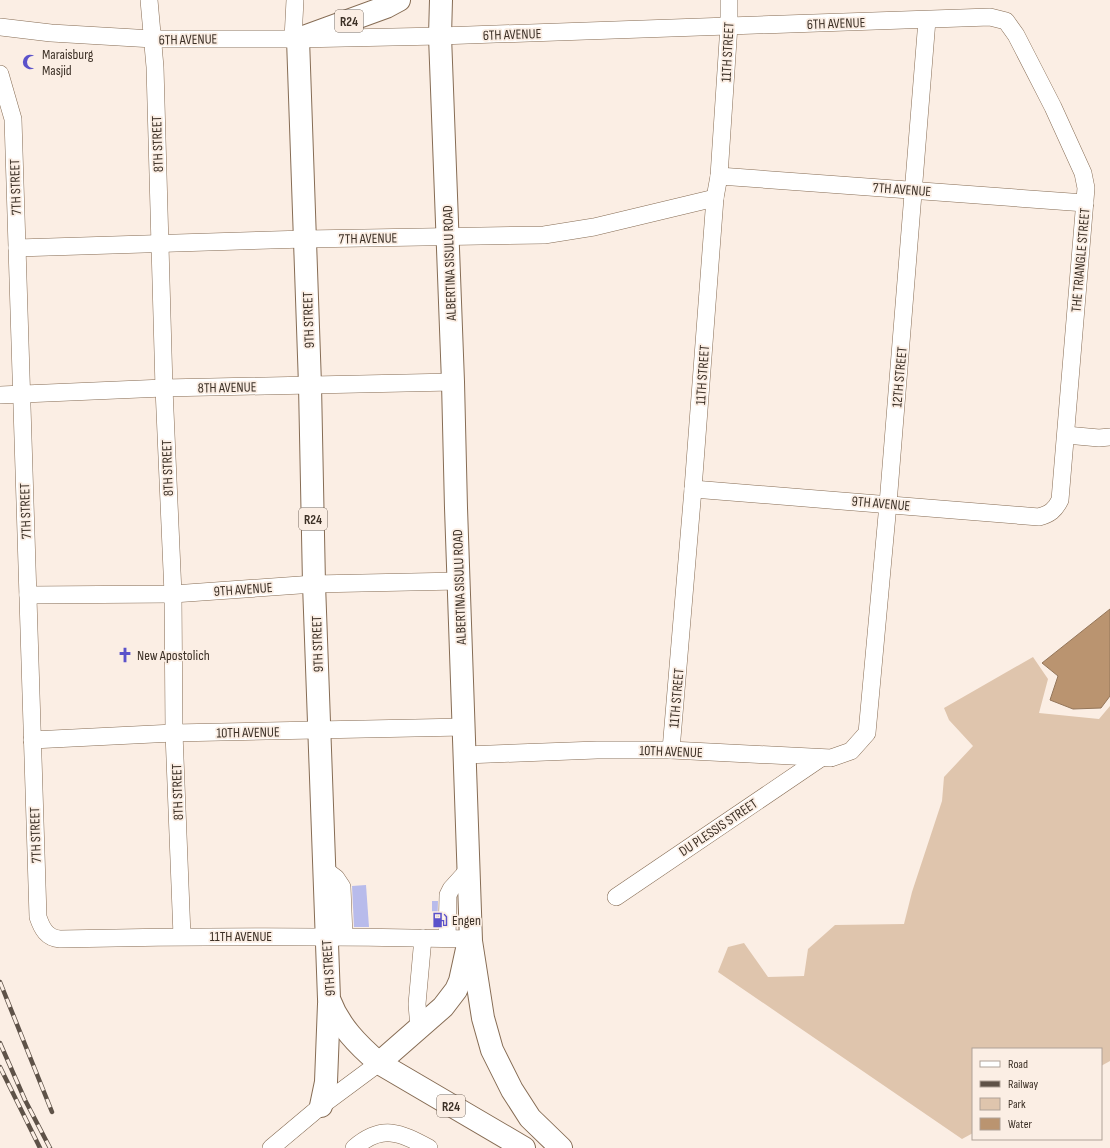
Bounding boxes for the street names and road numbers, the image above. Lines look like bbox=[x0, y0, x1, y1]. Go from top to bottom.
road number: R24 bbox=[335, 10, 363, 32]
street label: 6TH AVENUE bbox=[806, 14, 866, 33]
street label: 11TH STREET bbox=[717, 21, 738, 82]
street label: 6TH AVENUE bbox=[482, 25, 542, 44]
street label: 6TH AVENUE bbox=[159, 30, 218, 49]
street label: 8TH STREET bbox=[148, 115, 167, 172]
street label: 7TH STREET bbox=[6, 158, 25, 215]
street label: 7TH AVENUE bbox=[872, 179, 932, 200]
street label: ALBERTINA SISULU ROAD bbox=[439, 205, 460, 322]
street label: THE TRIANGLE STREET bbox=[1067, 207, 1094, 313]
street label: 7TH AVENUE bbox=[339, 229, 398, 248]
street label: 9TH STREET bbox=[299, 291, 318, 349]
street label: 11TH STREET bbox=[692, 344, 713, 406]
street label: 12TH STREET bbox=[888, 346, 911, 408]
street label: 8TH AVENUE bbox=[198, 378, 257, 397]
street label: 8TH STREET bbox=[158, 439, 177, 496]
street label: 7TH STREET bbox=[16, 482, 35, 539]
street label: 9TH AVENUE bbox=[851, 492, 911, 515]
road number: R24 bbox=[299, 508, 327, 530]
street label: ALBERTINA SISULU ROAD bbox=[449, 529, 470, 646]
street label: 9TH AVENUE bbox=[213, 579, 273, 600]
street label: 9TH STREET bbox=[308, 615, 327, 673]
street label: 11TH STREET bbox=[665, 667, 688, 729]
street label: 10TH AVENUE bbox=[216, 723, 280, 742]
street label: 10TH AVENUE bbox=[639, 742, 703, 761]
street label: 8TH STREET bbox=[168, 763, 187, 820]
street label: DU PLESSIS STREET bbox=[676, 795, 761, 860]
street label: 7TH STREET bbox=[26, 806, 45, 863]
street label: 11TH AVENUE bbox=[210, 928, 272, 945]
street label: 9TH STREET bbox=[318, 939, 339, 997]
road number: R24 bbox=[437, 1095, 465, 1117]

